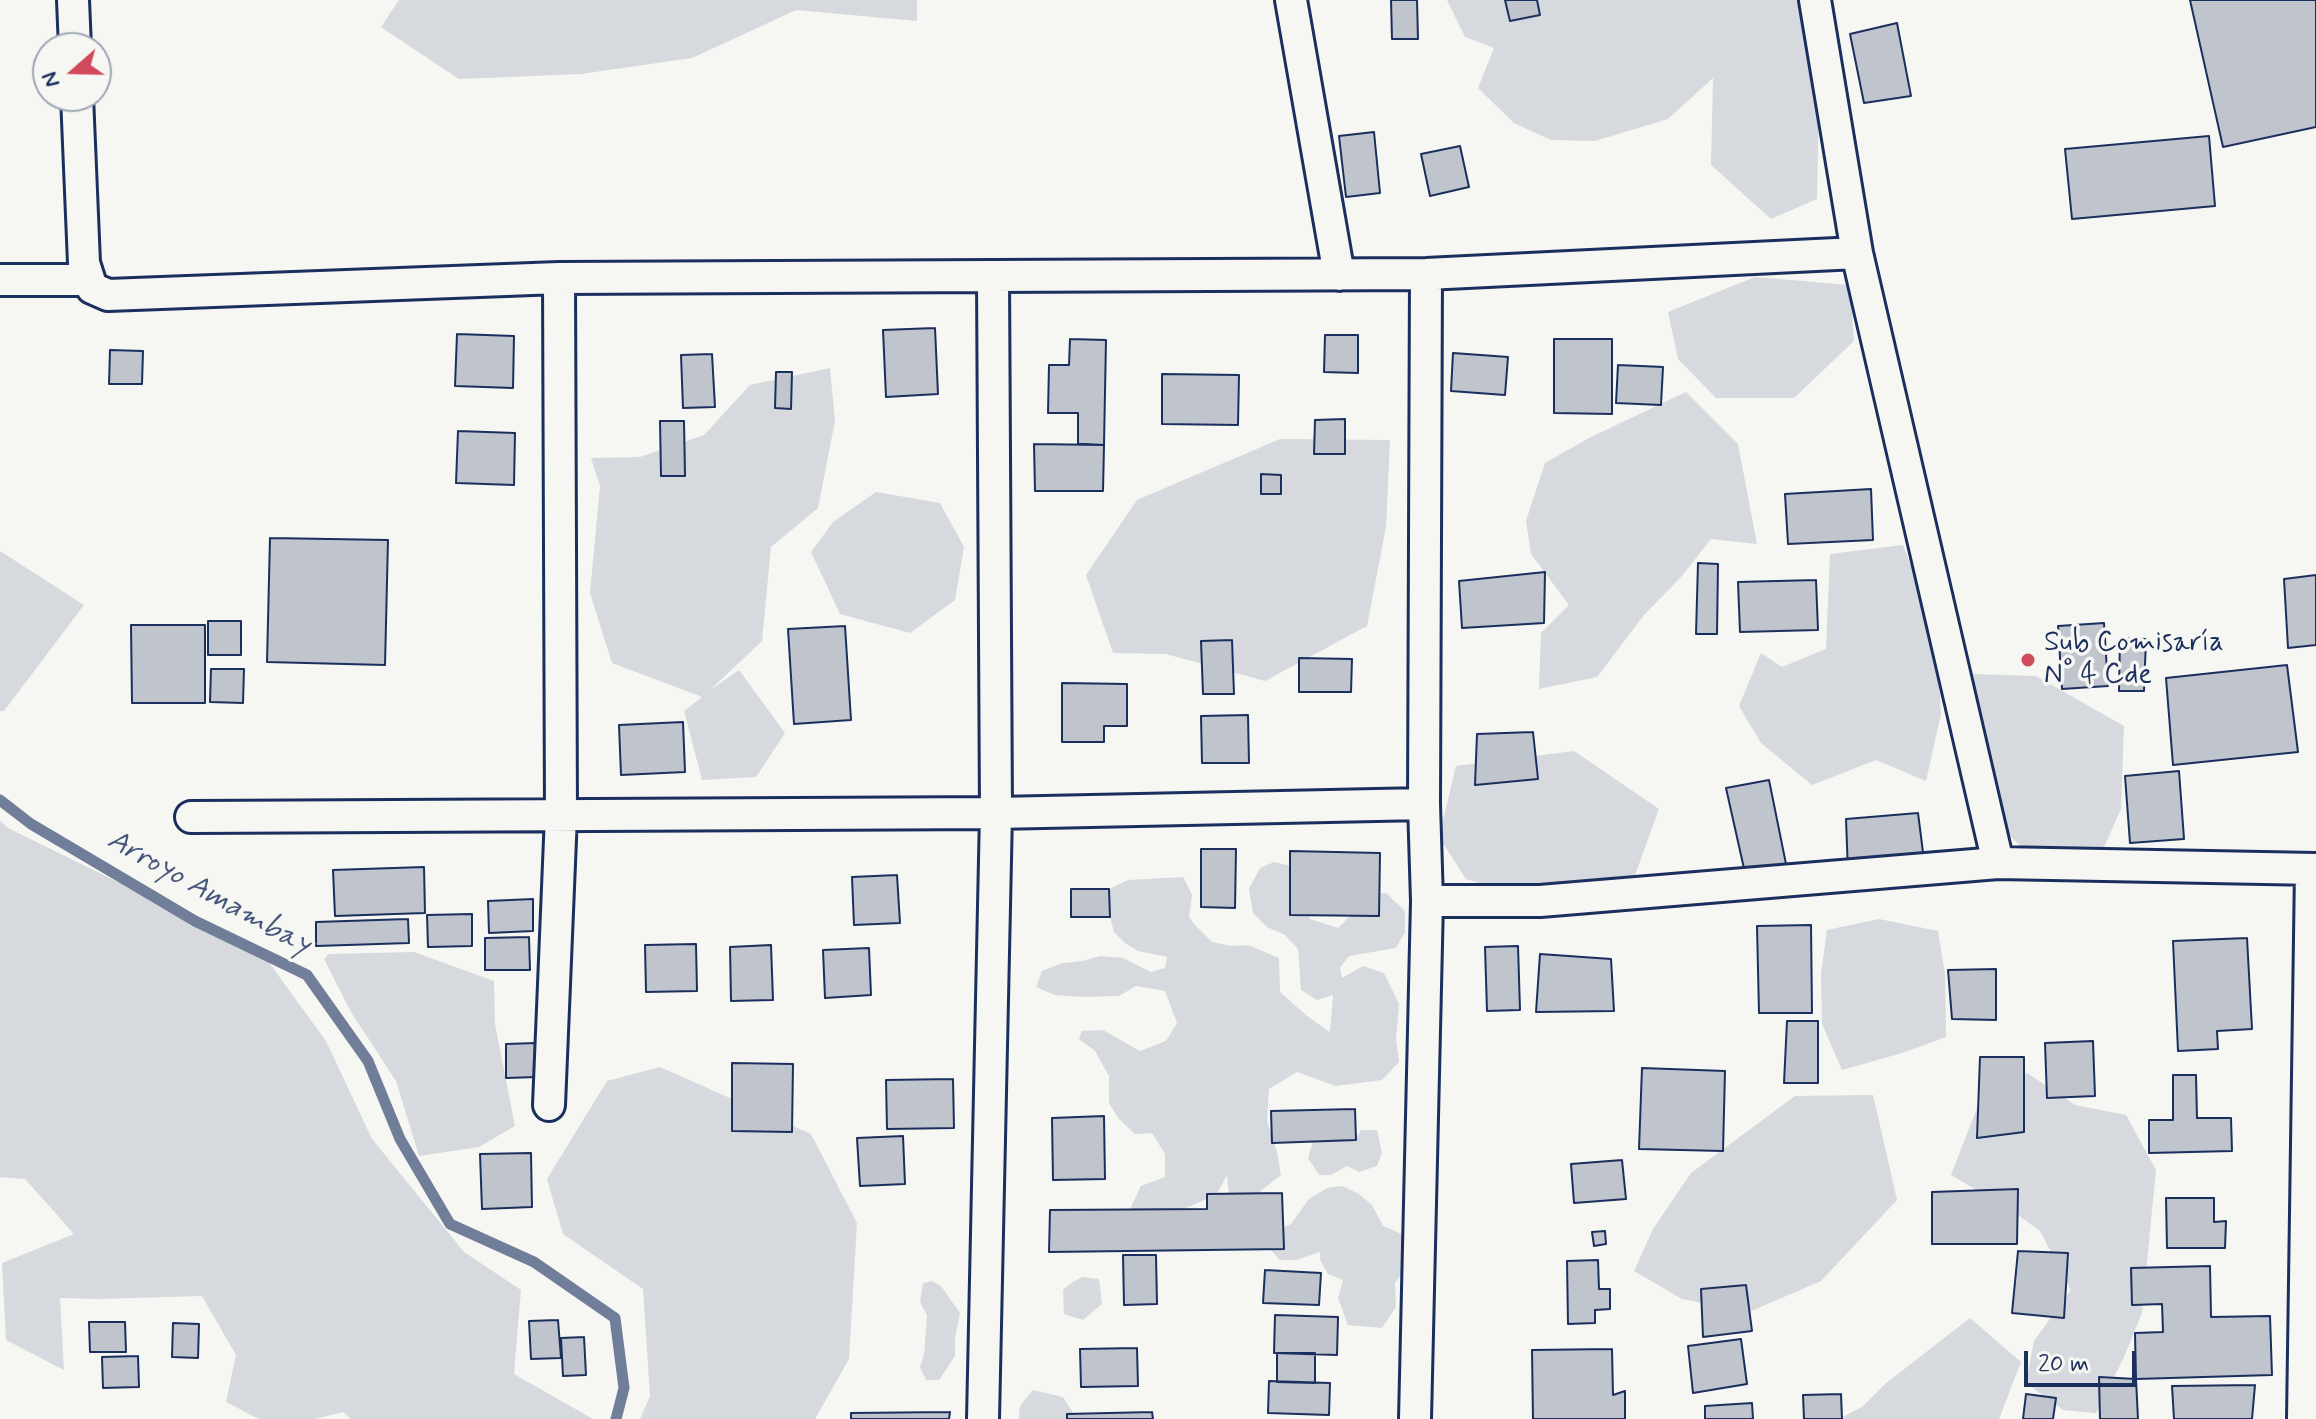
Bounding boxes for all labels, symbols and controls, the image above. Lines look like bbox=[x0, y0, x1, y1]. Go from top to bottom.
north arrow bbox=[32, 32, 112, 112]
text: N bbox=[36, 68, 67, 91]
place label: Sub Comisaría N° 4 Cde bbox=[2044, 627, 2224, 693]
marker: Sub Comisaría N° 4 Cde bbox=[2019, 651, 2037, 669]
water label: Arroyo Amambay bbox=[100, 823, 316, 965]
scale bar bbox=[2028, 1335, 2140, 1385]
text: 20 m bbox=[2038, 1349, 2089, 1380]

